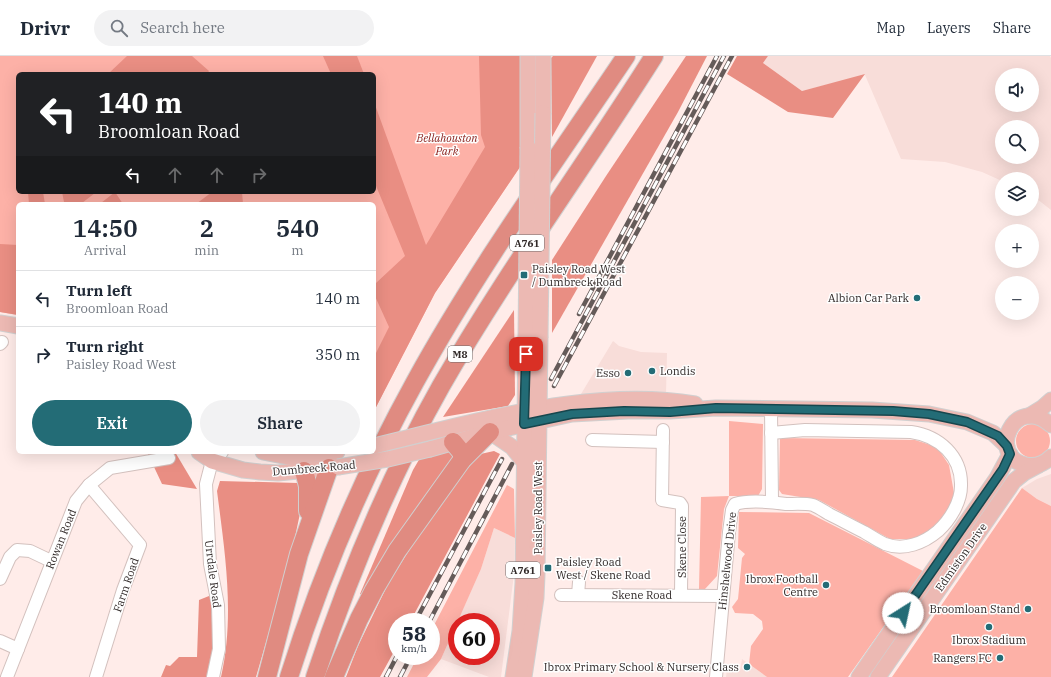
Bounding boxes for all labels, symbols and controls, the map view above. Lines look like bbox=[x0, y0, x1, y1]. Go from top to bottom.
search box bbox=[94, 10, 374, 46]
text: Drivr bbox=[20, 16, 70, 40]
icon: search bbox=[108, 17, 130, 39]
text: Search here bbox=[140, 18, 225, 37]
text: Map bbox=[877, 19, 905, 37]
text: Layers bbox=[927, 19, 971, 37]
text: Share bbox=[993, 19, 1031, 37]
map controls bbox=[995, 68, 1039, 320]
button: sound bbox=[995, 68, 1039, 112]
text: 140 m bbox=[98, 84, 182, 121]
icon: left bbox=[32, 88, 84, 140]
text: Broomloan Road bbox=[98, 120, 240, 143]
button: search bbox=[995, 120, 1039, 164]
park label: Bellahouston Park bbox=[415, 131, 478, 158]
icon: left bbox=[122, 164, 144, 186]
icon: ahead bbox=[164, 164, 186, 186]
icon: ahead bbox=[206, 164, 228, 186]
icon: right bbox=[248, 164, 270, 186]
button: layers bbox=[995, 172, 1039, 216]
text: 14:50 bbox=[73, 212, 138, 244]
text: 2 bbox=[200, 212, 214, 244]
text: 540 bbox=[276, 212, 319, 244]
button: + bbox=[995, 224, 1039, 268]
road number: A761 bbox=[510, 235, 544, 251]
text: Arrival bbox=[84, 242, 126, 259]
text: min bbox=[194, 242, 219, 259]
text: m bbox=[291, 242, 304, 259]
place label: Paisley Road West / Dumbreck Road bbox=[532, 262, 625, 289]
marker: Paisley Road West / Dumbreck Road bbox=[519, 270, 529, 280]
button: − bbox=[995, 276, 1039, 320]
text: Turn left bbox=[66, 281, 132, 300]
icon: left bbox=[32, 288, 54, 310]
text: 140 m bbox=[315, 289, 360, 308]
place label: Albion Car Park bbox=[828, 291, 910, 305]
marker: Albion Car Park bbox=[912, 293, 922, 303]
text: Broomloan Road bbox=[66, 300, 168, 317]
text: Turn right bbox=[66, 337, 144, 356]
pin bbox=[509, 337, 543, 371]
icon: arrive bbox=[515, 343, 537, 365]
icon: right bbox=[32, 344, 54, 366]
text: 350 m bbox=[315, 345, 360, 364]
road number: M8 bbox=[448, 346, 472, 362]
text: Paisley Road West bbox=[66, 356, 176, 373]
place label: Londis bbox=[660, 364, 695, 378]
place label: Esso bbox=[596, 366, 620, 380]
marker: Londis bbox=[647, 366, 657, 376]
marker: Esso bbox=[623, 368, 633, 378]
button: Exit bbox=[32, 400, 192, 446]
button: Share bbox=[200, 400, 360, 446]
street label: Dumbreck Road bbox=[272, 457, 356, 479]
street label: Paisley Road West bbox=[531, 461, 545, 555]
street label: Rowan Road bbox=[43, 507, 80, 571]
street label: Hinshelwood Drive bbox=[715, 511, 739, 611]
street label: Skene Close bbox=[675, 516, 689, 578]
street label: Edmiston Drive bbox=[932, 520, 990, 594]
street label: Urrdale Road bbox=[202, 539, 224, 609]
place label: Paisley Road West / Skene Road bbox=[556, 555, 651, 582]
street label: Farm Road bbox=[110, 556, 142, 614]
road number: A761 bbox=[506, 562, 540, 578]
marker: Paisley Road West / Skene Road bbox=[543, 563, 553, 573]
place label: Ibrox Football Centre bbox=[746, 572, 818, 599]
marker: Ibrox Football Centre bbox=[821, 580, 831, 590]
street label: Skene Road bbox=[612, 588, 672, 602]
position arrow bbox=[882, 592, 924, 634]
place label: Broomloan Stand bbox=[929, 602, 1020, 616]
marker: Broomloan Stand bbox=[1023, 604, 1033, 614]
speed limit sign: 60 bbox=[448, 613, 500, 665]
text: 58 bbox=[402, 620, 426, 647]
marker: Ibrox Stadium bbox=[984, 622, 994, 632]
place label: Ibrox Stadium bbox=[952, 633, 1026, 647]
text: km/h bbox=[401, 642, 427, 655]
place label: Rangers FC bbox=[933, 651, 992, 665]
marker: Rangers FC bbox=[995, 653, 1005, 663]
place label: Ibrox Primary School & Nursery Class bbox=[544, 660, 739, 674]
marker: Ibrox Primary School & Nursery Class bbox=[742, 662, 752, 672]

